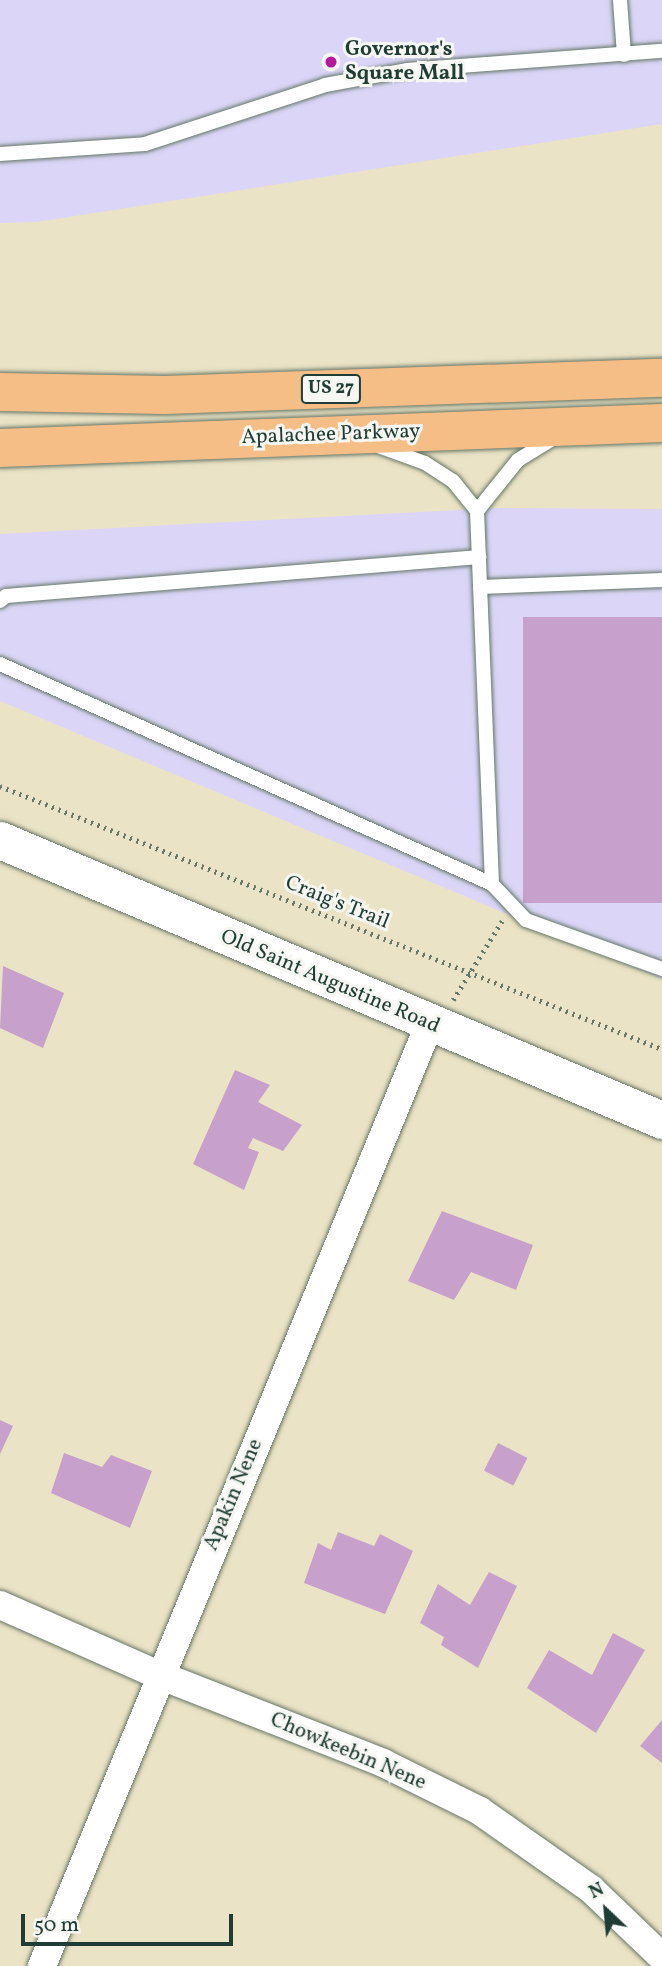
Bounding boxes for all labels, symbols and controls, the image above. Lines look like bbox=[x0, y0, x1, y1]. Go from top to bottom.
place label: Governor's Square Mall bbox=[345, 37, 465, 87]
marker: Governor's Square Mall bbox=[323, 54, 339, 70]
road number: US 27 bbox=[300, 374, 362, 404]
street label: Apalachee Parkway bbox=[241, 419, 421, 451]
street label: Craig's Trail bbox=[281, 871, 393, 935]
street label: Old Saint Augustine Road bbox=[217, 924, 443, 1040]
street label: Apakin Nene bbox=[199, 1435, 269, 1555]
street label: Chowkeebin Nene bbox=[266, 1708, 430, 1796]
north arrow bbox=[571, 1875, 641, 1945]
text: N bbox=[585, 1876, 609, 1906]
scale bar bbox=[24, 1899, 236, 1943]
text: 50 m bbox=[34, 1911, 79, 1940]

